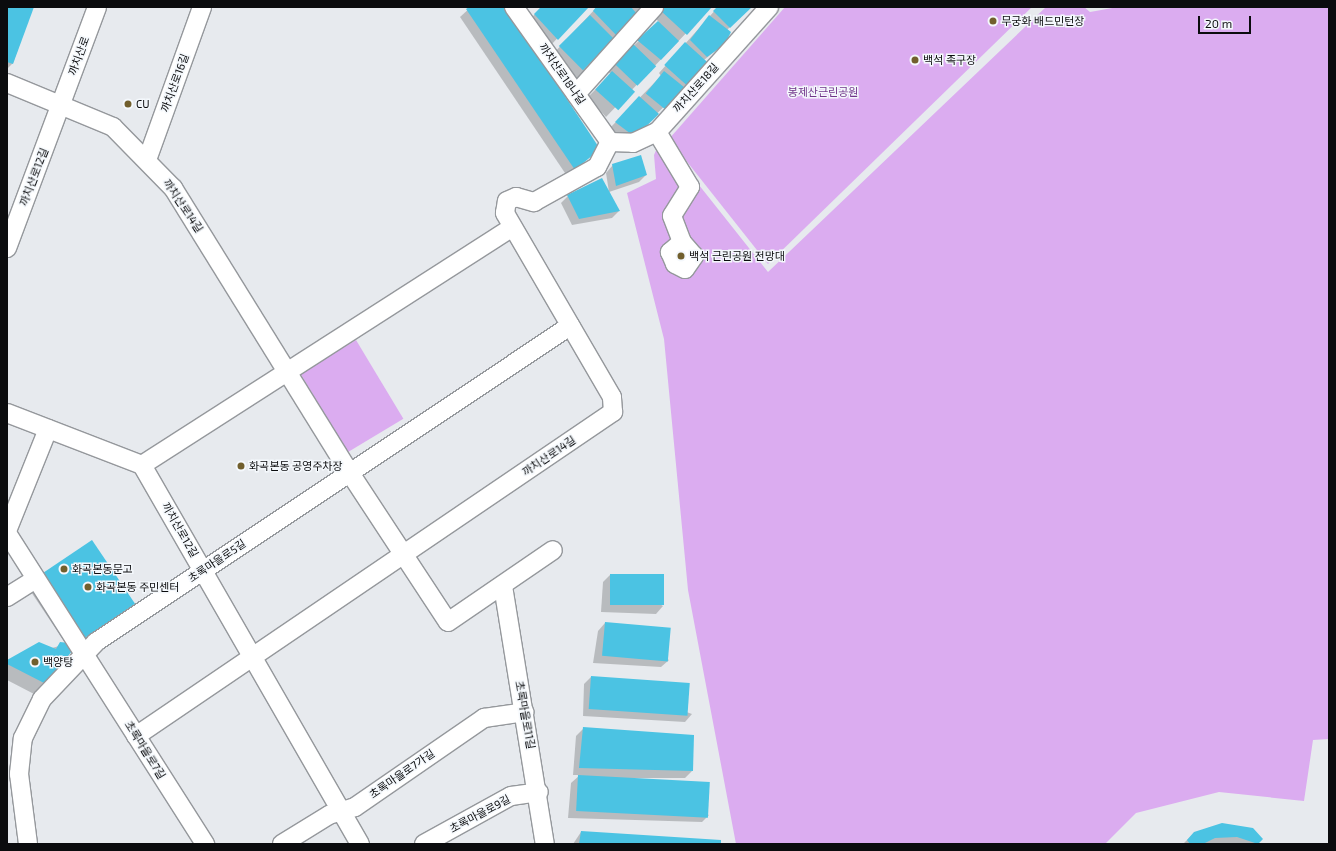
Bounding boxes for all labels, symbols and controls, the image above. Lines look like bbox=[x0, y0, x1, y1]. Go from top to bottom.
scale bar bbox=[1200, 8, 1253, 34]
place label: 무궁화 배드민턴장 bbox=[1001, 14, 1084, 28]
marker: 무궁화 배드민턴장 bbox=[988, 16, 998, 26]
text: 20 m bbox=[1205, 16, 1232, 30]
street label: 까치산로 bbox=[66, 35, 92, 77]
street label: 까치산로18나길 bbox=[536, 41, 588, 107]
street label: 까치산로16길 bbox=[158, 52, 192, 114]
place label: 백석 족구장 bbox=[923, 53, 976, 67]
marker: 백석 족구장 bbox=[910, 55, 920, 65]
street label: 까치산로18길 bbox=[670, 61, 722, 115]
park label: 봉제산근린공원 bbox=[788, 85, 858, 99]
place label: CU bbox=[136, 97, 150, 111]
marker: CU bbox=[123, 99, 133, 109]
street label: 까치산로12길 bbox=[17, 146, 51, 208]
street label: 까치산로14길 bbox=[160, 177, 206, 235]
place label: 백석 근린공원 전망대 bbox=[689, 249, 785, 263]
marker: 백석 근린공원 전망대 bbox=[676, 251, 686, 261]
street label: 까치산로14길 bbox=[520, 433, 578, 479]
place label: 화곡본동 공영주차장 bbox=[249, 459, 343, 473]
marker: 화곡본동 공영주차장 bbox=[236, 461, 246, 471]
street label: 까치산로12길 bbox=[159, 500, 201, 560]
street label: 초록마을로5길 bbox=[186, 537, 248, 585]
place label: 화곡본동문고 bbox=[72, 562, 133, 576]
marker: 화곡본동문고 bbox=[59, 564, 69, 574]
place label: 화곡본동 주민센터 bbox=[96, 580, 179, 594]
marker: 화곡본동 주민센터 bbox=[83, 582, 93, 592]
place label: 백양탕 bbox=[43, 655, 73, 669]
marker: 백양탕 bbox=[30, 657, 40, 667]
street label: 초록마을로11길 bbox=[512, 680, 538, 750]
street label: 초록마을로7길 bbox=[122, 718, 168, 782]
street label: 초록마을로7가길 bbox=[367, 747, 437, 801]
street label: 초록마을로9길 bbox=[447, 792, 513, 836]

